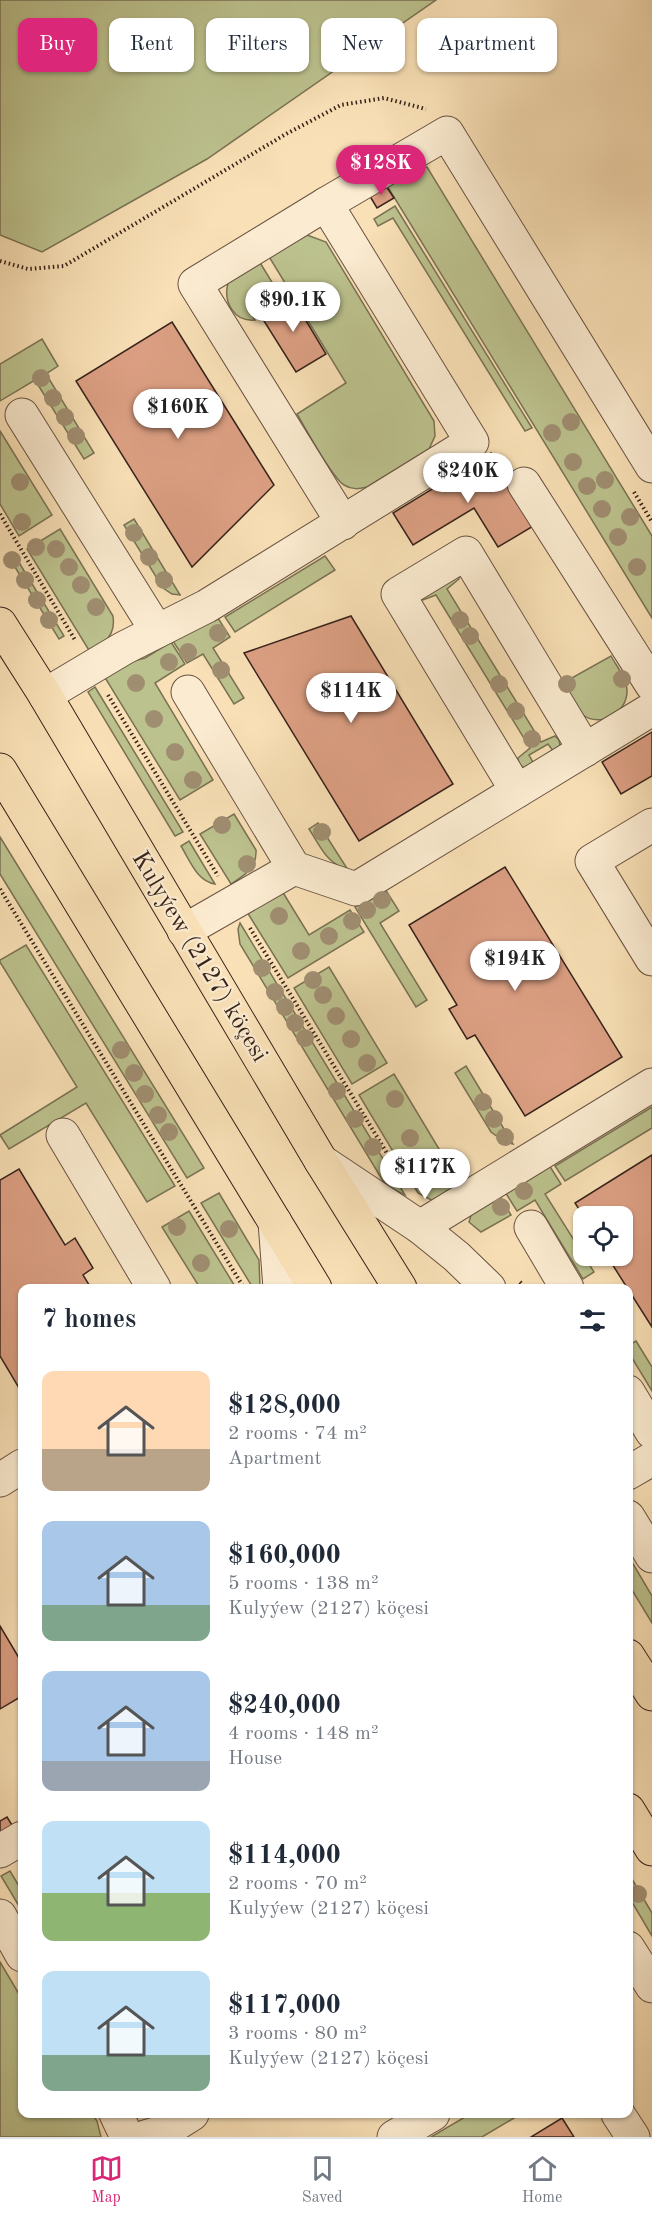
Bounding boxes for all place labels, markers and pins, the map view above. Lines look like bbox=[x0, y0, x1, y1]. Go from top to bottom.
pin: $128K bbox=[339, 145, 423, 196]
pin: $90.1K bbox=[244, 282, 342, 333]
pin: $160K bbox=[136, 389, 220, 440]
pin: $240K bbox=[426, 453, 510, 504]
pin: $114K bbox=[309, 673, 393, 724]
pin: $194K bbox=[473, 941, 557, 992]
pin: $117K bbox=[383, 1149, 467, 1200]

